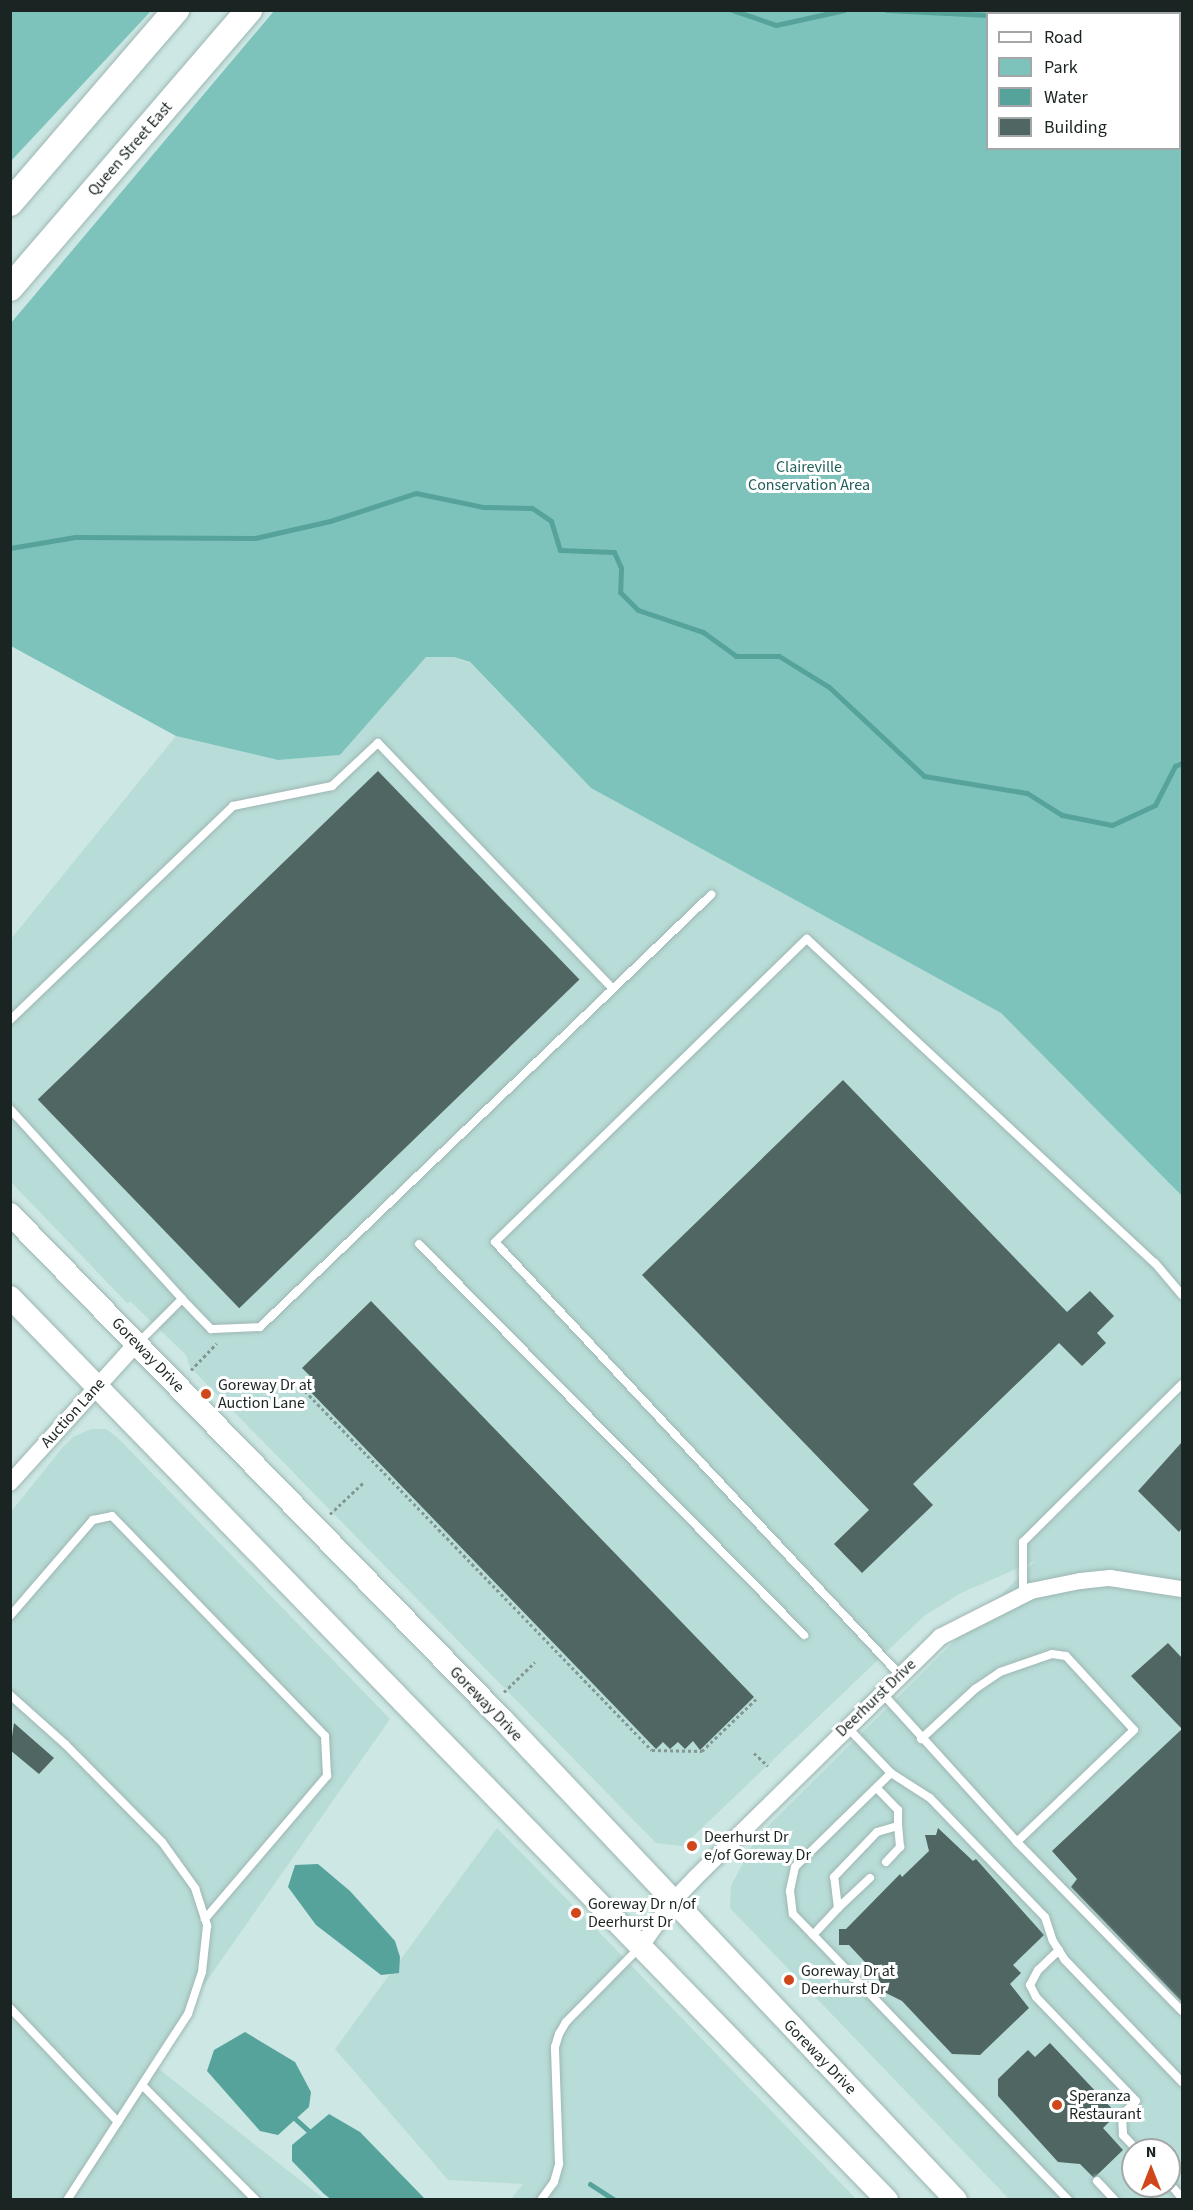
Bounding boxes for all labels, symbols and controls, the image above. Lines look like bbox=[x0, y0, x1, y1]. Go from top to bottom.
legend bbox=[986, 12, 1181, 150]
text: Road bbox=[1044, 25, 1083, 50]
text: Park bbox=[1044, 55, 1078, 80]
text: Water bbox=[1044, 85, 1088, 110]
street label: Queen Street East bbox=[84, 98, 176, 200]
text: Building bbox=[1044, 115, 1107, 140]
park label: Claireville Conservation Area bbox=[748, 457, 870, 495]
street label: Goreway Drive bbox=[108, 1314, 188, 1396]
street label: Auction Lane bbox=[37, 1374, 109, 1452]
place label: Goreway Dr at Auction Lane bbox=[218, 1375, 312, 1413]
marker: Goreway Dr at Auction Lane bbox=[199, 1387, 213, 1401]
street label: Deerhurst Drive bbox=[832, 1655, 920, 1741]
street label: Goreway Drive bbox=[446, 1663, 526, 1745]
place label: Deerhurst Dr e/of Goreway Dr bbox=[704, 1827, 811, 1865]
marker: Deerhurst Dr e/of Goreway Dr bbox=[685, 1839, 699, 1853]
place label: Goreway Dr n/of Deerhurst Dr bbox=[588, 1894, 696, 1932]
marker: Goreway Dr n/of Deerhurst Dr bbox=[569, 1906, 583, 1920]
place label: Goreway Dr at Deerhurst Dr bbox=[801, 1961, 895, 1999]
marker: Goreway Dr at Deerhurst Dr bbox=[782, 1973, 796, 1987]
street label: Goreway Drive bbox=[780, 2016, 860, 2098]
place label: Speranza Restaurant bbox=[1069, 2086, 1141, 2124]
marker: Speranza Restaurant bbox=[1050, 2098, 1064, 2112]
north arrow bbox=[1121, 2138, 1181, 2198]
text: N bbox=[1146, 2141, 1156, 2163]

